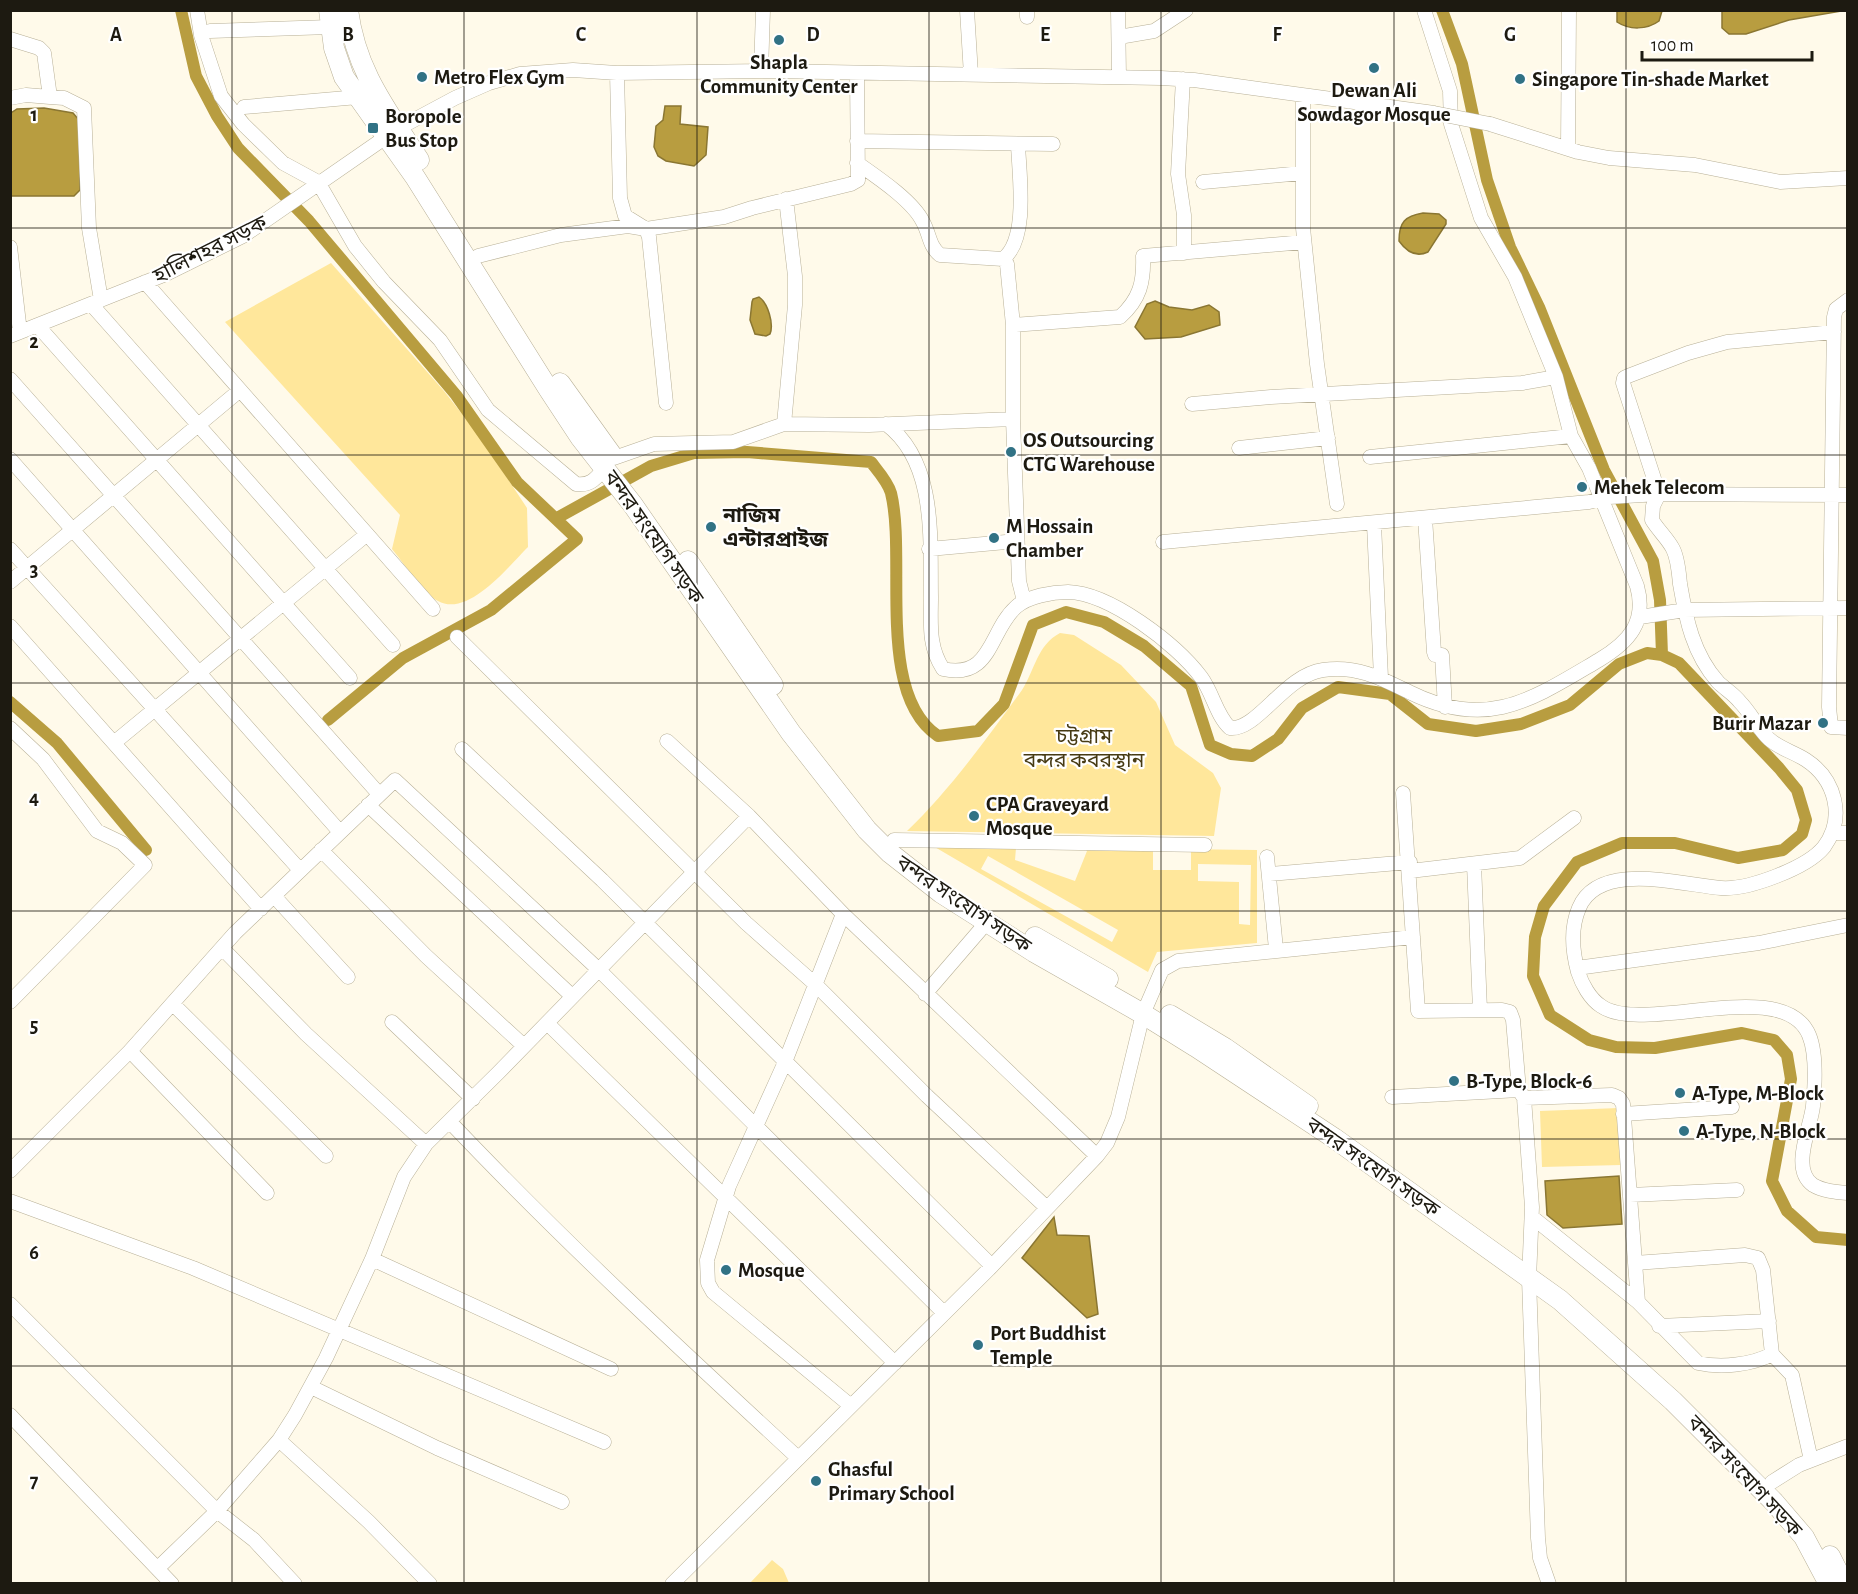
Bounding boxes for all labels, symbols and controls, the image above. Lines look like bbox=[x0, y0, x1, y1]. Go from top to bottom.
scale bar bbox=[1642, 24, 1812, 62]
text: A bbox=[110, 25, 122, 45]
text: B bbox=[342, 25, 354, 45]
text: C bbox=[576, 25, 587, 45]
text: D bbox=[806, 25, 820, 45]
text: E bbox=[1040, 25, 1050, 45]
text: F bbox=[1272, 25, 1282, 45]
text: G bbox=[1504, 25, 1516, 45]
marker: Shapla Community Center bbox=[772, 33, 786, 47]
text: 100 m bbox=[1651, 37, 1694, 55]
place label: Shapla Community Center bbox=[700, 52, 858, 97]
marker: Dewan Ali Sowdagor Mosque bbox=[1367, 61, 1381, 75]
place label: Metro Flex Gym bbox=[434, 67, 565, 88]
place label: Singapore Tin-shade Market bbox=[1532, 69, 1769, 90]
marker: Metro Flex Gym bbox=[415, 70, 429, 84]
marker: Singapore Tin-shade Market bbox=[1513, 72, 1527, 86]
place label: Dewan Ali Sowdagor Mosque bbox=[1297, 80, 1451, 125]
text: 1 bbox=[30, 105, 38, 125]
place label: Boropole Bus Stop bbox=[385, 106, 462, 151]
marker: Boropole Bus Stop bbox=[366, 121, 380, 135]
street label: হালিশহর সড়ক bbox=[148, 210, 271, 287]
text: 2 bbox=[29, 332, 39, 352]
place label: OS Outsourcing CTG Warehouse bbox=[1023, 430, 1155, 475]
marker: OS Outsourcing CTG Warehouse bbox=[1004, 445, 1018, 459]
street label: বন্দর সংযোগ সড়ক bbox=[599, 466, 708, 608]
place label: Mehek Telecom bbox=[1594, 477, 1725, 498]
marker: Mehek Telecom bbox=[1575, 480, 1589, 494]
place label: নাজিম এন্টারপ্রাইজ bbox=[722, 503, 829, 550]
place label: M Hossain Chamber bbox=[1006, 516, 1093, 561]
marker: নাজিম এন্টারপ্রাইজ bbox=[704, 520, 718, 534]
marker: M Hossain Chamber bbox=[987, 531, 1001, 545]
text: 3 bbox=[30, 560, 38, 580]
place label: Burir Mazar bbox=[1712, 713, 1812, 734]
marker: Burir Mazar bbox=[1816, 716, 1830, 730]
park label: চট্টগ্রাম বন্দর কবরস্থান bbox=[1023, 724, 1145, 772]
text: 4 bbox=[29, 788, 39, 808]
place label: CPA Graveyard Mosque bbox=[986, 794, 1109, 839]
marker: CPA Graveyard Mosque bbox=[967, 809, 981, 823]
street label: বন্দর সংযোগ সড়ক bbox=[892, 851, 1036, 958]
text: 5 bbox=[30, 1016, 38, 1036]
place label: B-Type, Block-6 bbox=[1466, 1071, 1592, 1092]
marker: B-Type, Block-6 bbox=[1447, 1074, 1461, 1088]
place label: A-Type, M-Block bbox=[1692, 1083, 1824, 1104]
marker: A-Type, M-Block bbox=[1673, 1086, 1687, 1100]
street label: বন্দর সংযোগ সড়ক bbox=[1302, 1113, 1444, 1222]
place label: A-Type, N-Block bbox=[1696, 1121, 1826, 1142]
marker: A-Type, N-Block bbox=[1677, 1124, 1691, 1138]
text: 6 bbox=[29, 1243, 39, 1263]
place label: Mosque bbox=[738, 1260, 805, 1281]
marker: Mosque bbox=[719, 1263, 733, 1277]
place label: Port Buddhist Temple bbox=[990, 1323, 1106, 1368]
marker: Port Buddhist Temple bbox=[971, 1338, 985, 1352]
street label: বন্দর সংযোগ সড়ক bbox=[1683, 1411, 1807, 1542]
place label: Ghasful Primary School bbox=[828, 1459, 955, 1504]
text: 7 bbox=[30, 1471, 39, 1491]
marker: Ghasful Primary School bbox=[809, 1474, 823, 1488]

